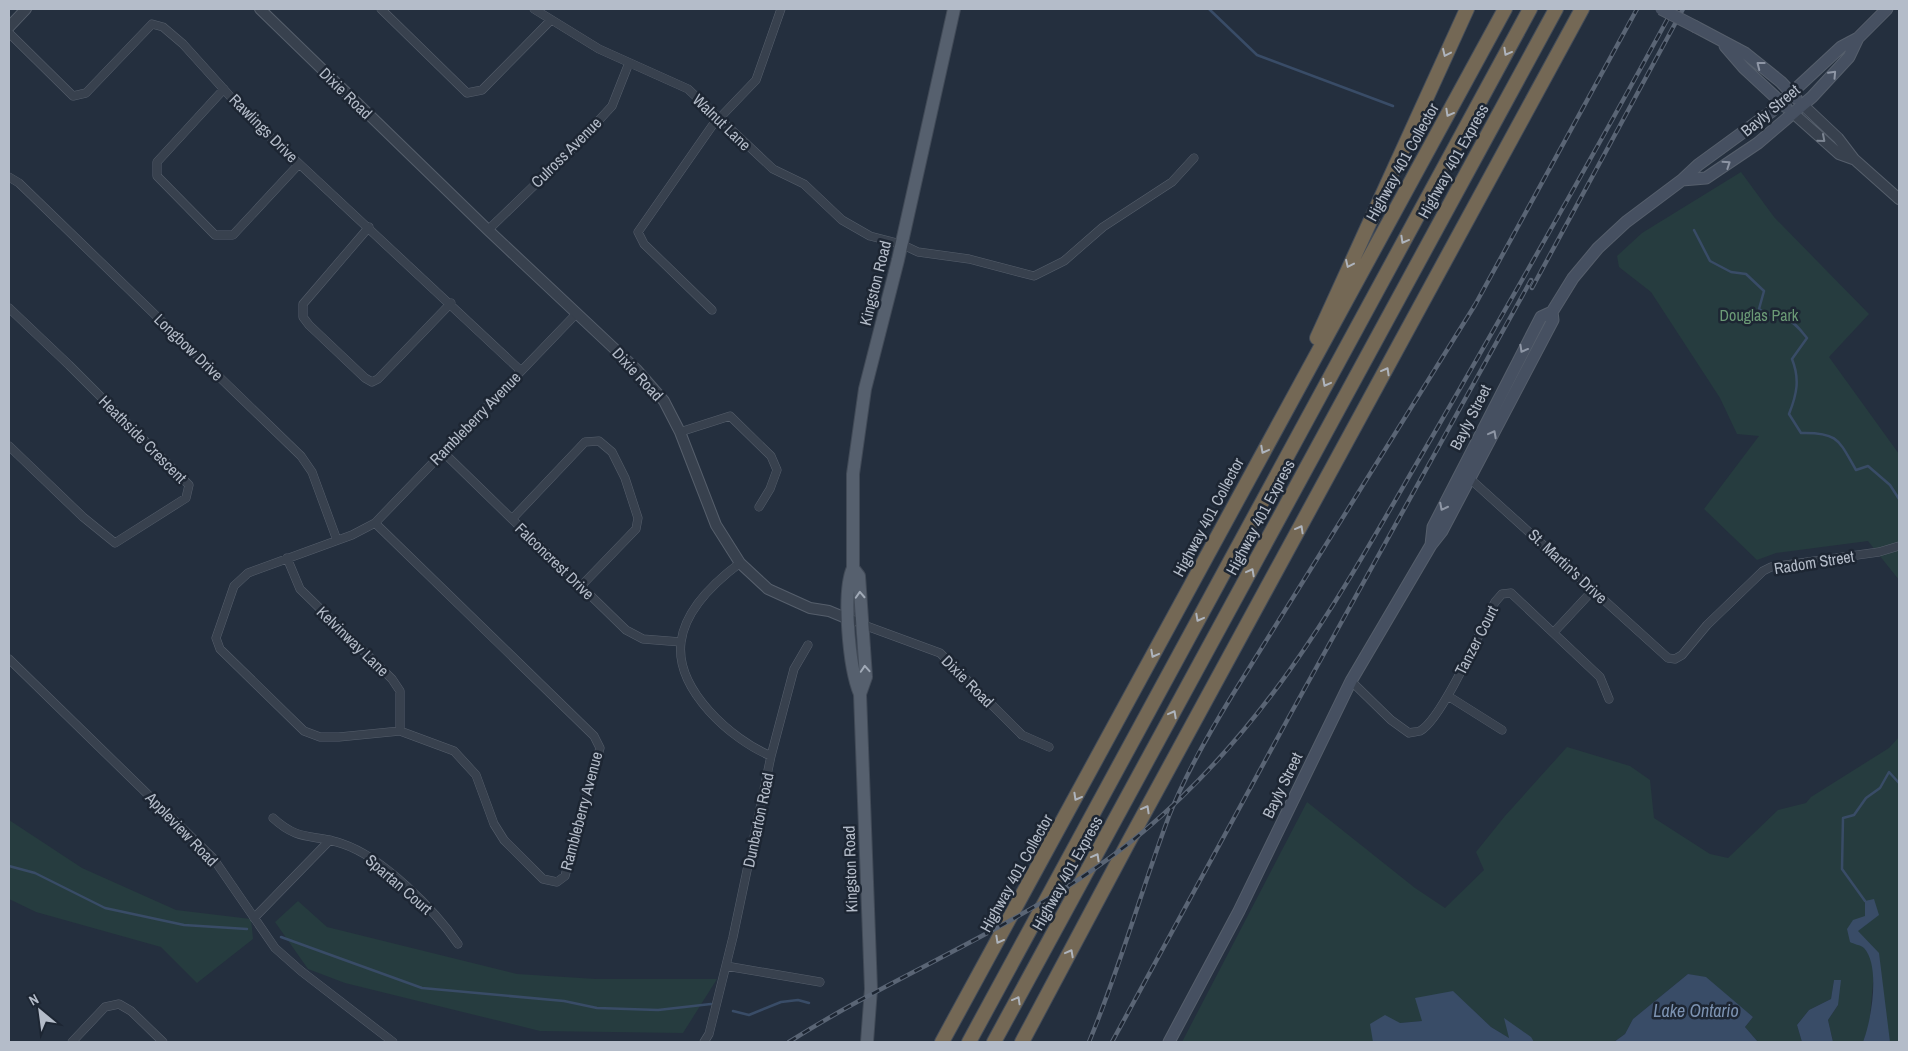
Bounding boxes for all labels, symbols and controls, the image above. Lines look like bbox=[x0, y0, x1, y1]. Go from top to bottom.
one-way arrow bbox=[1503, 46, 1513, 55]
one-way arrow bbox=[1442, 48, 1453, 57]
street label: Dixie Road bbox=[315, 62, 377, 124]
one-way arrow bbox=[1757, 62, 1766, 70]
one-way arrow bbox=[1827, 70, 1836, 79]
street label: Bayly Street bbox=[1736, 79, 1804, 141]
street label: Rawlings Drive bbox=[225, 89, 303, 167]
street label: Walnut Lane bbox=[688, 89, 756, 155]
street label: Highway 401 Collector bbox=[1360, 98, 1444, 225]
street label: Highway 401 Express bbox=[1412, 100, 1494, 222]
one-way arrow bbox=[1445, 108, 1455, 117]
street label: Culross Avenue bbox=[526, 112, 606, 192]
one-way arrow bbox=[1816, 133, 1825, 142]
one-way arrow bbox=[1721, 161, 1730, 170]
one-way arrow bbox=[1400, 235, 1410, 244]
street label: Kingston Road bbox=[854, 238, 896, 328]
one-way arrow bbox=[1345, 259, 1355, 268]
park label: Douglas Park bbox=[1720, 304, 1799, 326]
street label: Longbow Drive bbox=[150, 308, 228, 386]
street label: Dixie Road bbox=[608, 342, 668, 406]
one-way arrow bbox=[1519, 344, 1529, 353]
street label: Rambleberry Avenue bbox=[425, 366, 525, 470]
one-way arrow bbox=[1380, 367, 1390, 376]
one-way arrow bbox=[1323, 378, 1333, 387]
street label: Bayly Street bbox=[1444, 380, 1496, 454]
street label: Heathside Crescent bbox=[94, 390, 192, 488]
one-way arrow bbox=[1486, 431, 1496, 440]
one-way arrow bbox=[1261, 444, 1271, 453]
street label: Highway 401 Collector bbox=[1167, 453, 1249, 580]
street label: Highway 401 Express bbox=[1220, 455, 1300, 579]
one-way arrow bbox=[1439, 502, 1449, 511]
street label: Falconcrest Drive bbox=[511, 518, 599, 604]
street label: St. Martin's Drive bbox=[1524, 524, 1612, 608]
one-way arrow bbox=[1294, 525, 1304, 534]
street label: Radom Street bbox=[1772, 545, 1856, 579]
one-way arrow bbox=[1245, 568, 1255, 577]
one-way arrow bbox=[854, 590, 865, 598]
street label: Kelvinway Lane bbox=[312, 601, 394, 681]
street label: Tanzer Court bbox=[1449, 601, 1503, 679]
one-way arrow bbox=[1195, 613, 1205, 622]
one-way arrow bbox=[1151, 649, 1161, 658]
street label: Dixie Road bbox=[937, 650, 999, 712]
one-way arrow bbox=[860, 665, 871, 673]
one-way arrow bbox=[1167, 711, 1177, 720]
street label: Bayly Street bbox=[1257, 748, 1308, 822]
street label: Rambleberry Avenue bbox=[555, 749, 607, 873]
street label: Dunbarton Road bbox=[737, 771, 779, 869]
street label: Appleview Road bbox=[140, 786, 223, 871]
one-way arrow bbox=[1073, 792, 1083, 801]
one-way arrow bbox=[1140, 806, 1150, 815]
street label: Highway 401 Collector bbox=[974, 809, 1058, 936]
street label: Highway 401 Express bbox=[1026, 812, 1108, 934]
street label: Kingston Road bbox=[837, 825, 863, 913]
street label: Spartan Court bbox=[361, 849, 437, 919]
one-way arrow bbox=[1089, 853, 1099, 862]
one-way arrow bbox=[995, 935, 1005, 944]
one-way arrow bbox=[1064, 949, 1074, 958]
north arrow bbox=[15, 986, 65, 1036]
text: N bbox=[26, 990, 42, 1010]
one-way arrow bbox=[1011, 996, 1021, 1005]
water label: Lake Ontario bbox=[1653, 998, 1739, 1023]

